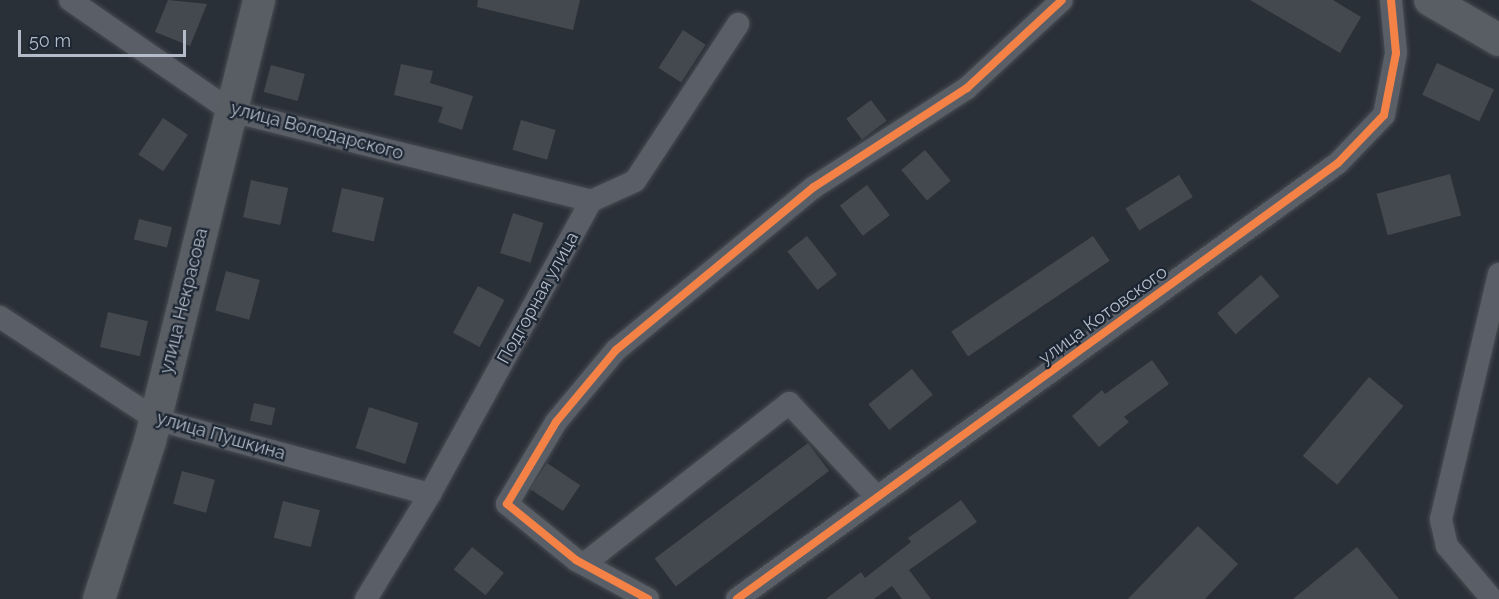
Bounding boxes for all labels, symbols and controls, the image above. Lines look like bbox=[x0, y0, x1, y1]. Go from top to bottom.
scale bar bbox=[21, 18, 189, 56]
text: 50 m bbox=[29, 30, 71, 51]
street label: улица Володарского bbox=[228, 98, 406, 164]
street label: улица Некрасова bbox=[155, 226, 213, 376]
street label: Подгорная улица bbox=[493, 228, 583, 368]
street label: улица Котовского bbox=[1035, 261, 1171, 369]
street label: улица Пушкина bbox=[154, 407, 288, 465]

